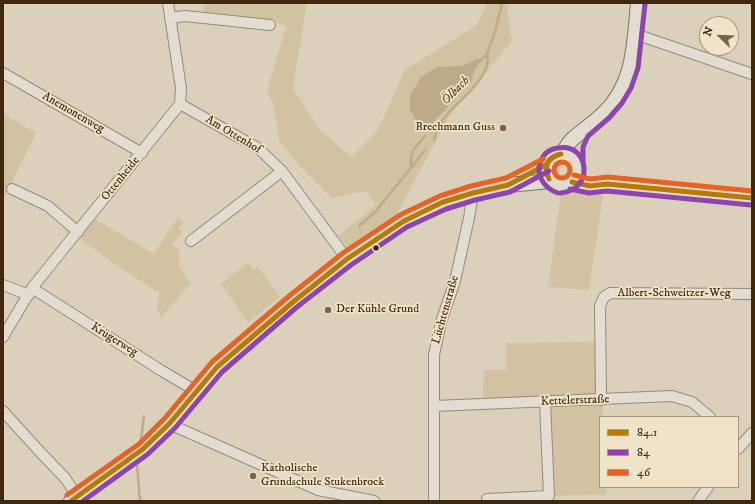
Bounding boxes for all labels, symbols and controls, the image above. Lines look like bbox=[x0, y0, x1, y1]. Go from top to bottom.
north arrow bbox=[699, 16, 739, 56]
text: N bbox=[701, 25, 717, 39]
water label: Ölbach bbox=[439, 74, 473, 108]
street label: Anemonenweg bbox=[39, 89, 107, 137]
street label: Am Ottenhof bbox=[202, 113, 264, 157]
place label: Brechmann Guss bbox=[415, 121, 495, 135]
marker: Brechmann Guss bbox=[498, 123, 508, 133]
street label: Ottenheide bbox=[99, 154, 143, 204]
unlabelled marker bbox=[371, 243, 381, 253]
street label: Lüchtenstraße bbox=[429, 274, 463, 346]
street label: Albert-Schweitzer-Weg bbox=[618, 287, 730, 301]
place label: Der Kühle Grund bbox=[336, 303, 419, 317]
marker: Der Kühle Grund bbox=[323, 305, 333, 315]
street label: Krügerweg bbox=[88, 320, 140, 360]
street label: Kettelerstraße bbox=[540, 393, 610, 409]
legend bbox=[599, 416, 739, 488]
text: 84.1 bbox=[637, 425, 657, 440]
text: 84 bbox=[637, 445, 650, 460]
place label: Katholische Grundschule Stukenbrock bbox=[261, 462, 384, 490]
text: 46 bbox=[637, 465, 650, 480]
marker: Katholische Grundschule Stukenbrock bbox=[248, 471, 258, 481]

